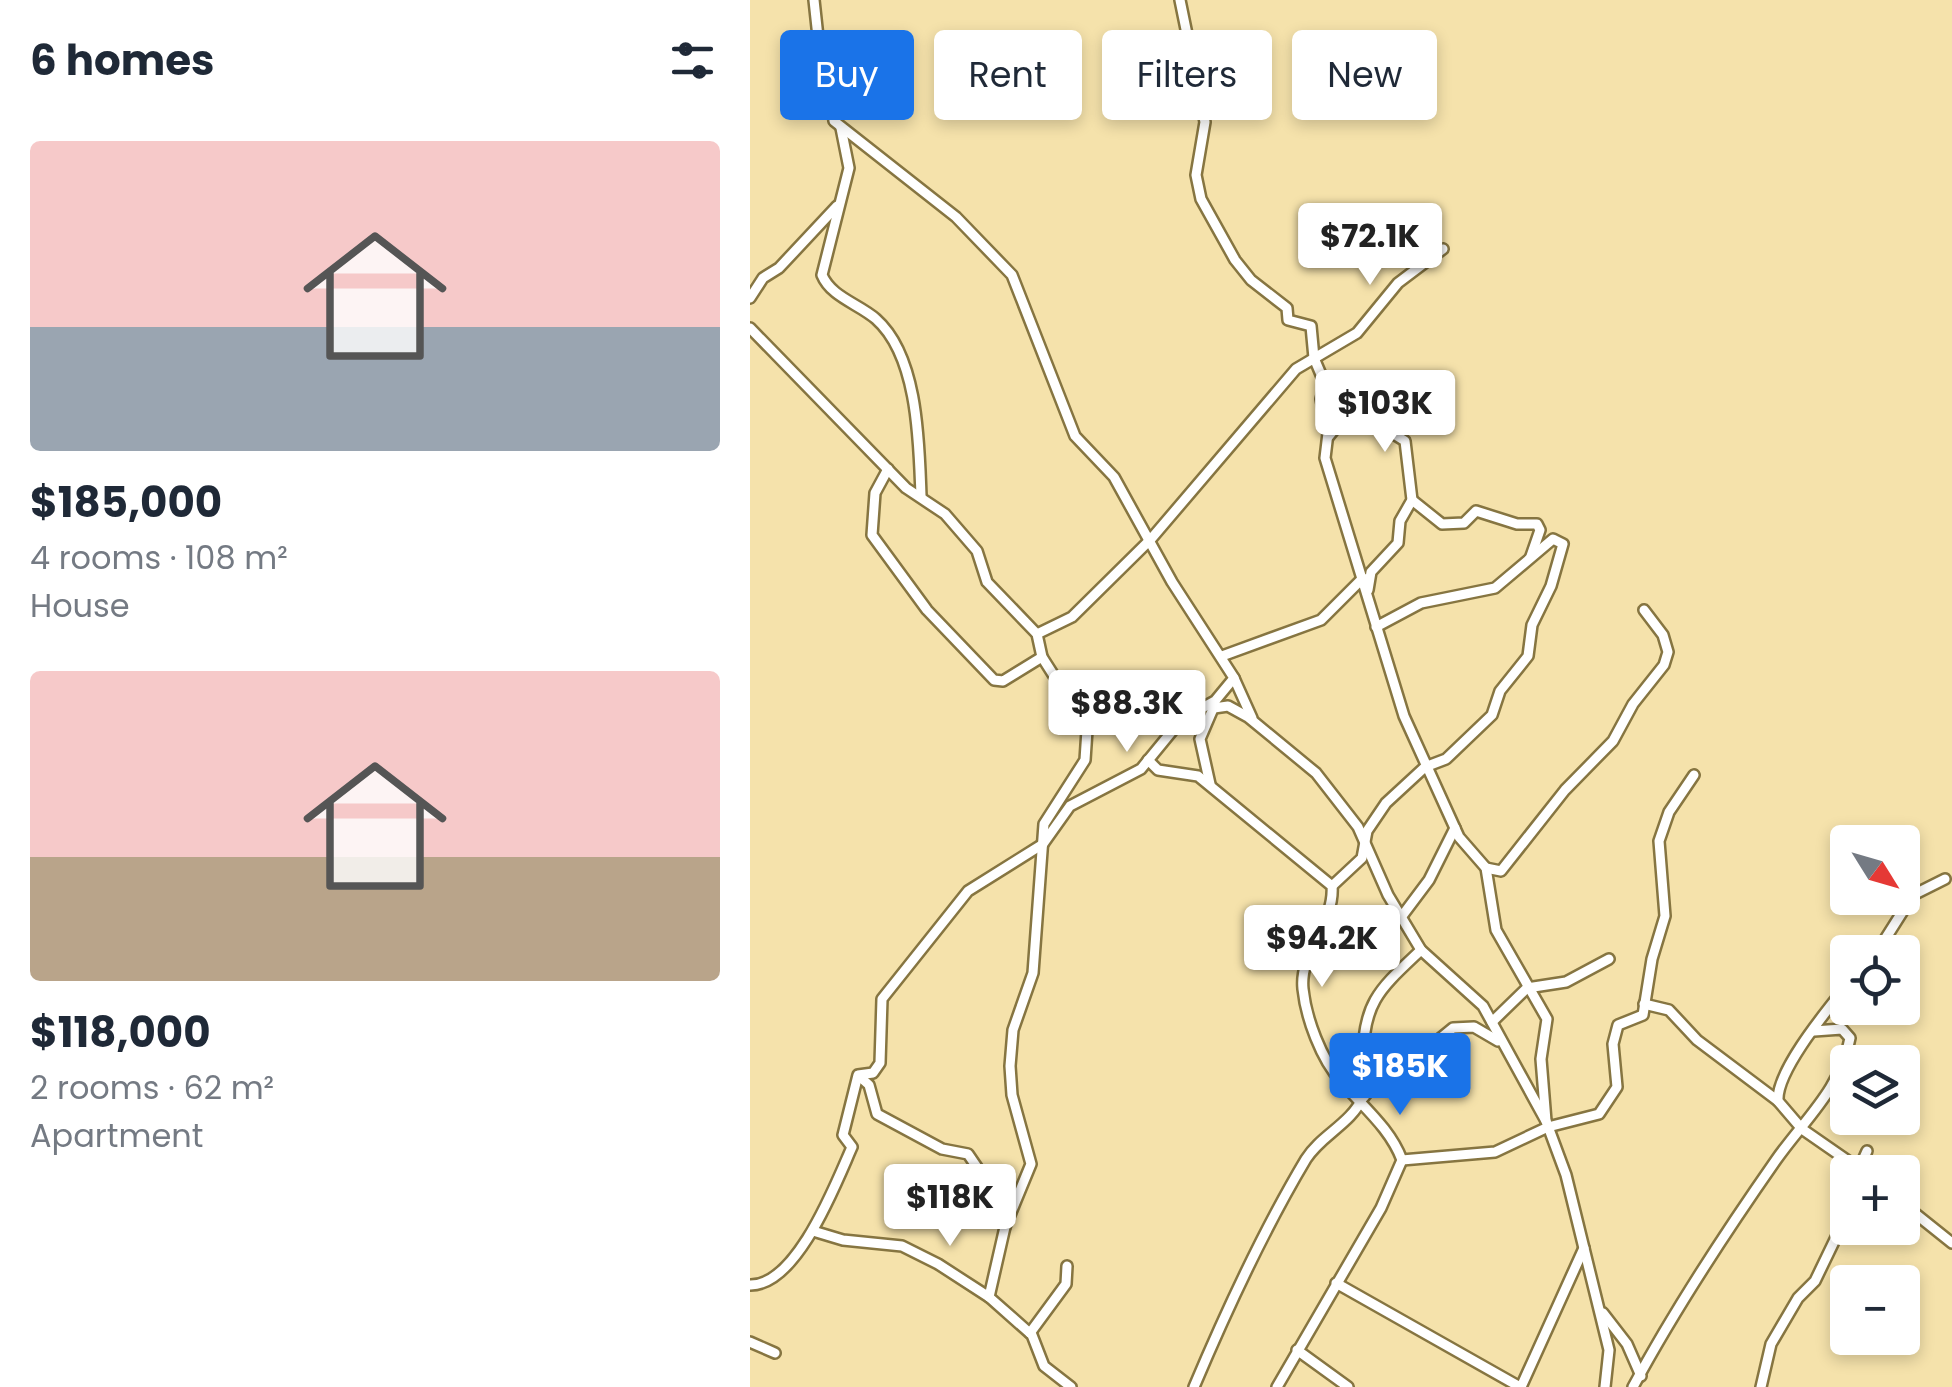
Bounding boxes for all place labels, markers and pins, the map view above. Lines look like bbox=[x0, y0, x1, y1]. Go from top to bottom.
pin: $72.1K bbox=[1289, 203, 1451, 288]
pin: $103K bbox=[1315, 370, 1455, 455]
pin: $88.3K bbox=[1046, 670, 1208, 755]
pin: $94.2K bbox=[1241, 905, 1403, 990]
pin: $185K bbox=[1330, 1033, 1470, 1118]
pin: $118K bbox=[880, 1164, 1020, 1249]

